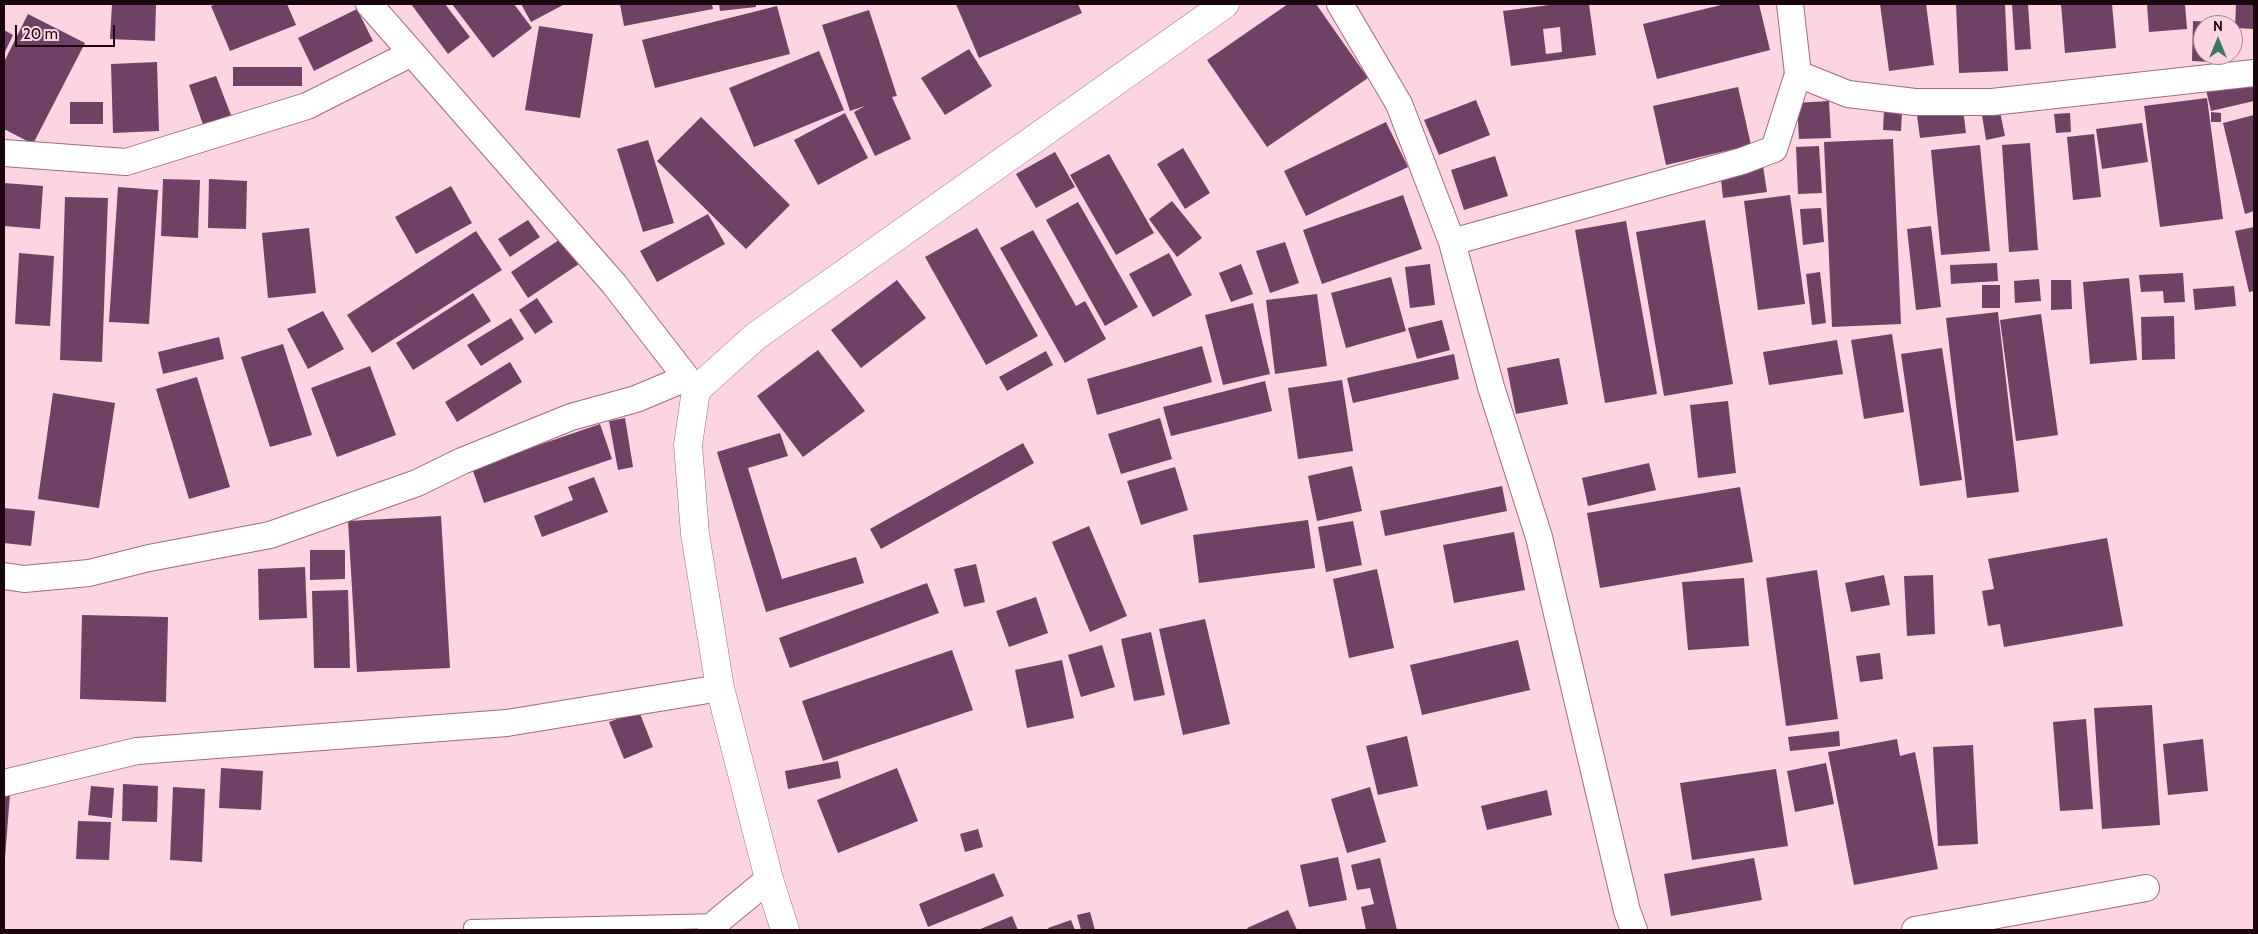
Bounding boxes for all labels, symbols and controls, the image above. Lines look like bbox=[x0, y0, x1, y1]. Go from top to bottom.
scale bar bbox=[18, 15, 118, 47]
north arrow bbox=[2193, 15, 2243, 65]
text: N bbox=[2213, 17, 2223, 35]
text: 20 m bbox=[23, 25, 58, 43]

